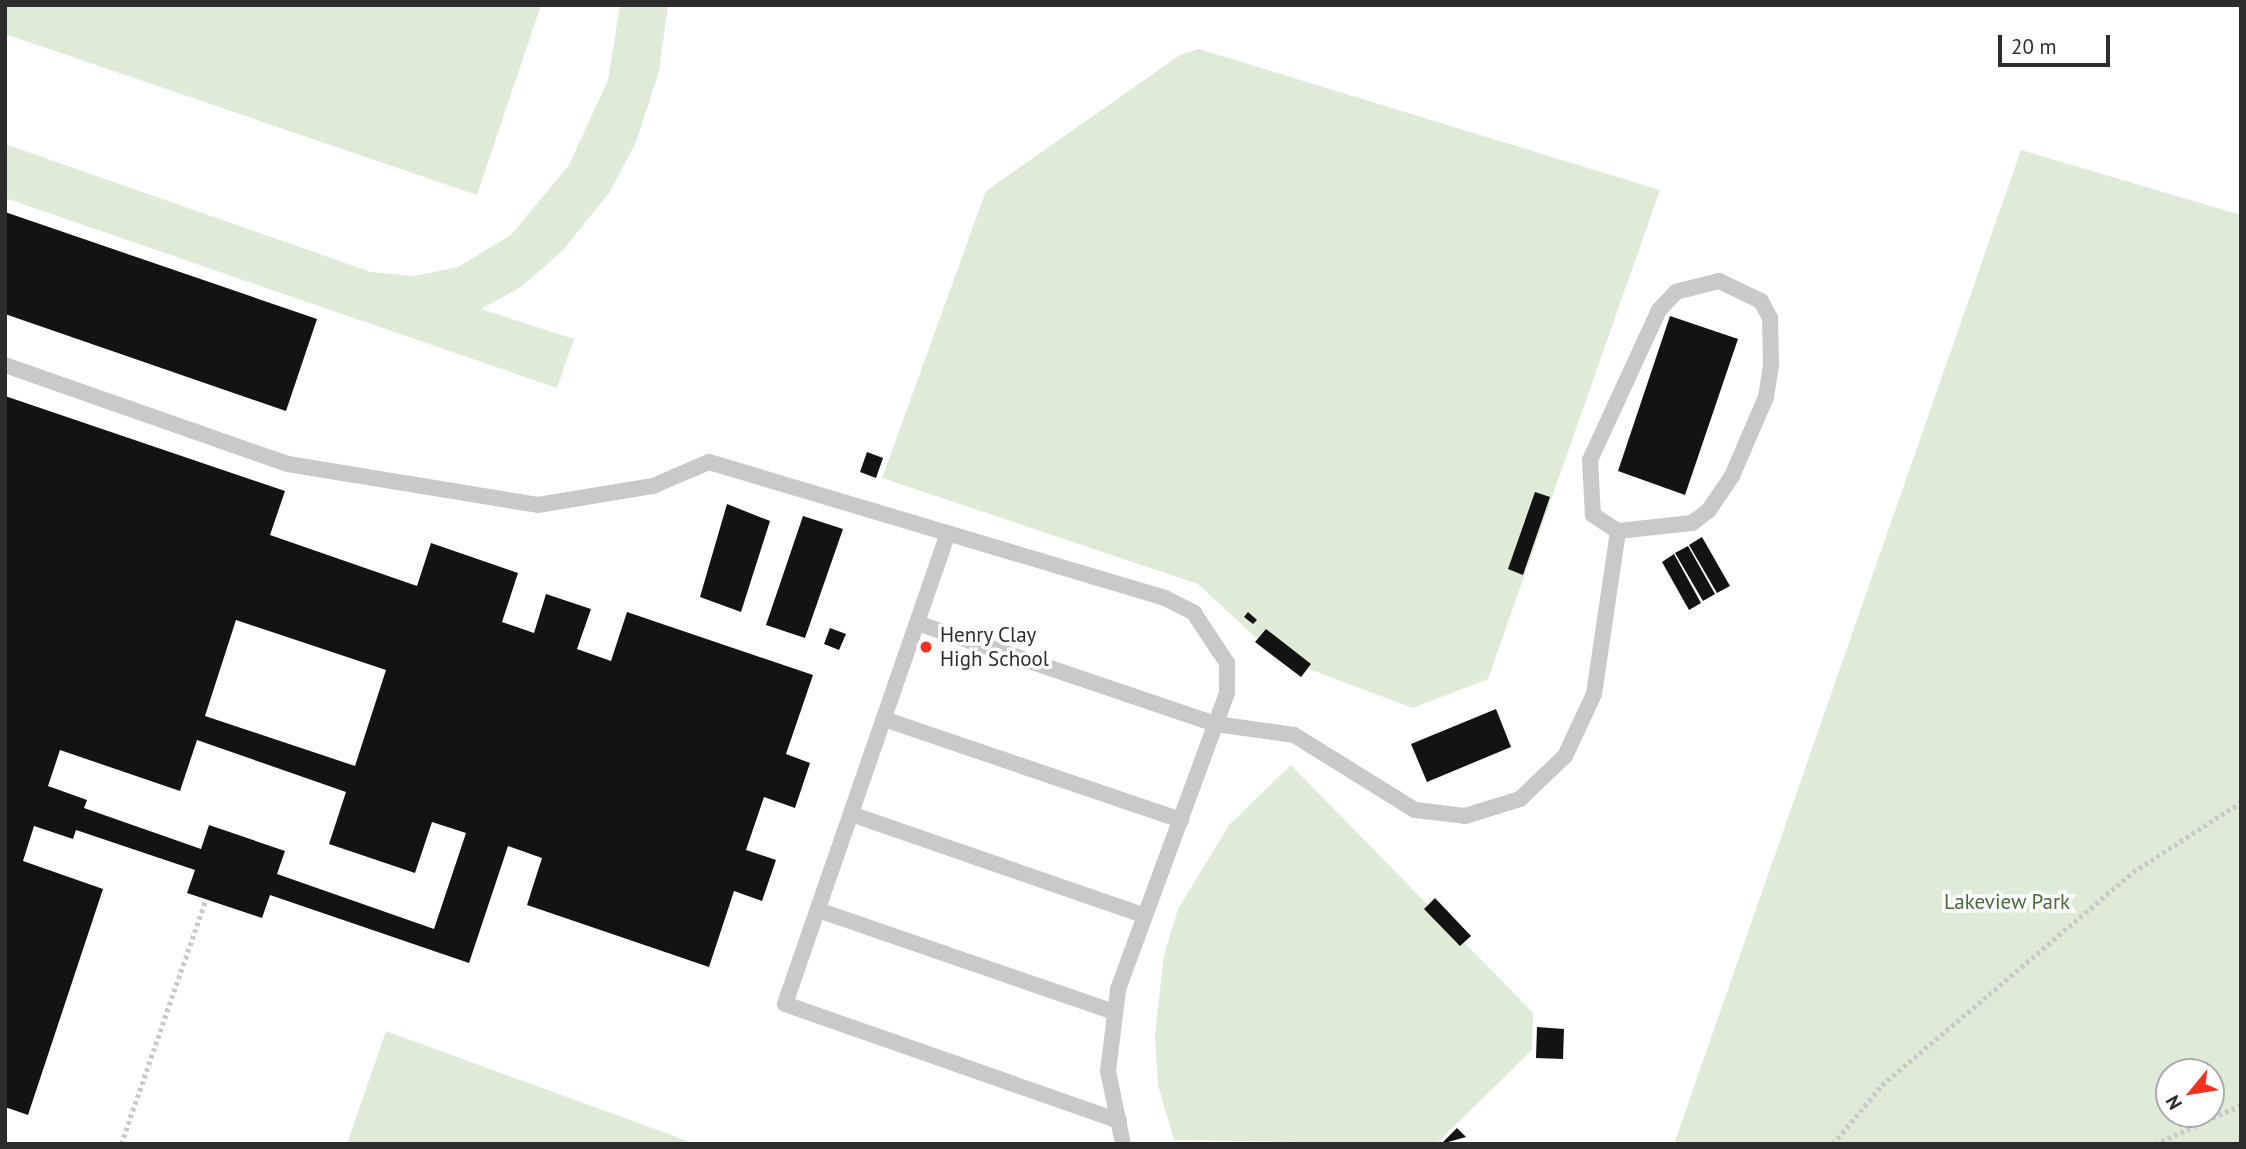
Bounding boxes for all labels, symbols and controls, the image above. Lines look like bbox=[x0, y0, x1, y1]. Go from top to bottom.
scale bar bbox=[2001, 21, 2113, 65]
text: 20 m bbox=[2011, 33, 2057, 60]
place label: Henry Clay High School bbox=[940, 622, 1049, 672]
marker: Henry Clay High School bbox=[918, 639, 934, 655]
park label: Lakeview Park bbox=[1944, 889, 2070, 915]
north arrow bbox=[2155, 1058, 2225, 1128]
text: N bbox=[2160, 1091, 2187, 1114]

